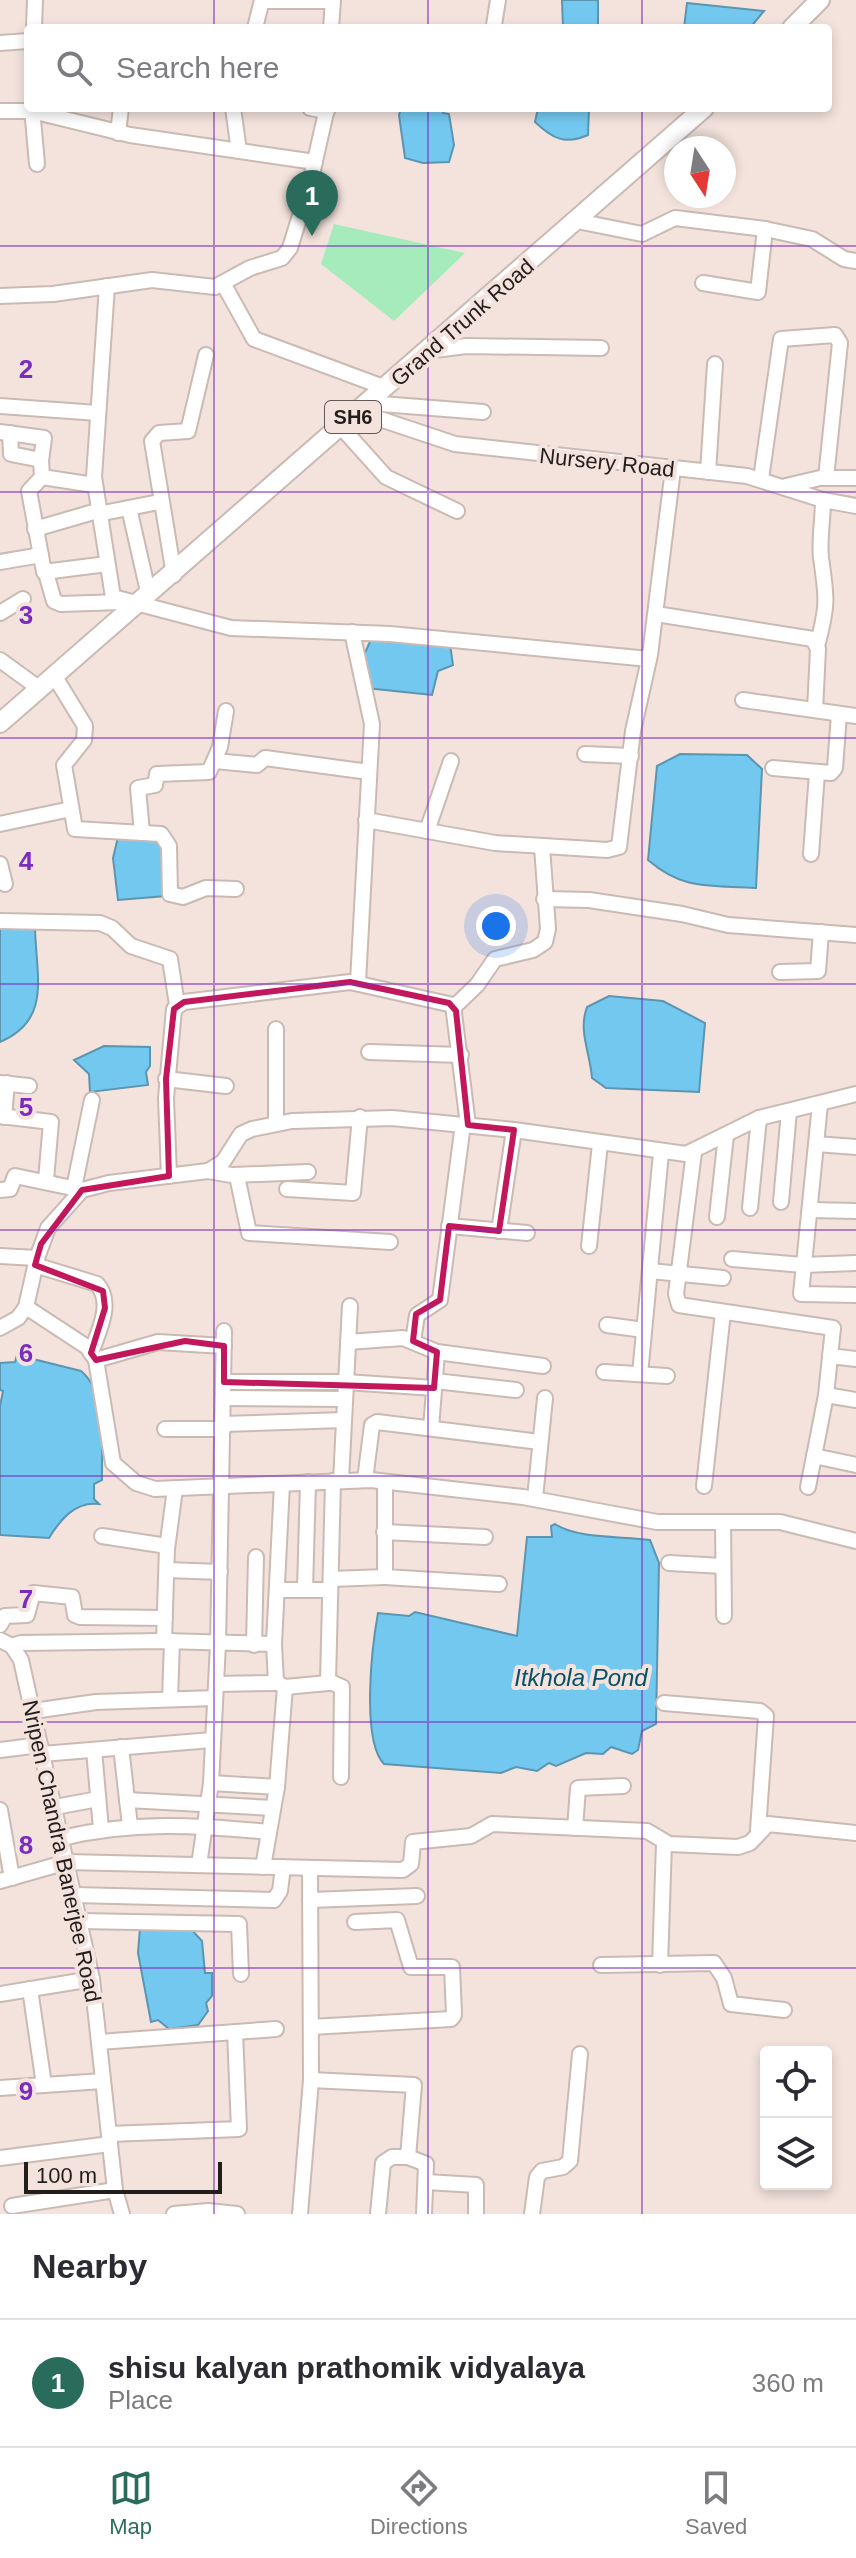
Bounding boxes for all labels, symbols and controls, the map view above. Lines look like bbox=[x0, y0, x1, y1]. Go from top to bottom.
search box bbox=[24, 24, 832, 112]
icon: search bbox=[52, 46, 96, 90]
text: Search here bbox=[116, 51, 279, 84]
north arrow bbox=[664, 136, 736, 208]
pin: 1 bbox=[286, 170, 338, 236]
street label: Grand Trunk Road bbox=[386, 254, 539, 391]
text: 2 bbox=[19, 354, 33, 384]
road number: SH6 bbox=[325, 401, 381, 433]
street label: Nursery Road bbox=[538, 443, 676, 482]
text: 3 bbox=[19, 600, 33, 630]
text: 4 bbox=[19, 846, 34, 876]
your location bbox=[476, 906, 516, 946]
text: 5 bbox=[19, 1092, 33, 1122]
text: 6 bbox=[19, 1338, 33, 1368]
text: 7 bbox=[19, 1584, 33, 1614]
water label: Itkhola Pond bbox=[514, 1664, 648, 1691]
street label: Nripen Chandra Banerjee Road bbox=[17, 1698, 106, 2004]
text: 8 bbox=[19, 1830, 33, 1860]
map controls bbox=[760, 2046, 832, 2190]
button: locate bbox=[760, 2046, 832, 2118]
text: 9 bbox=[19, 2076, 33, 2106]
button: layers bbox=[760, 2118, 832, 2190]
scale bar bbox=[24, 2158, 222, 2194]
text: 100 m bbox=[36, 2163, 97, 2188]
text: Nearby bbox=[32, 2247, 147, 2285]
text: shisu kalyan prathomik vidyalaya bbox=[108, 2351, 585, 2384]
text: 1 bbox=[51, 2368, 65, 2398]
text: 360 m bbox=[752, 2368, 824, 2398]
text: Place bbox=[108, 2385, 173, 2415]
tab: Map bbox=[109, 2466, 153, 2540]
tab: Directions bbox=[370, 2466, 468, 2540]
tab: Saved bbox=[685, 2466, 747, 2540]

